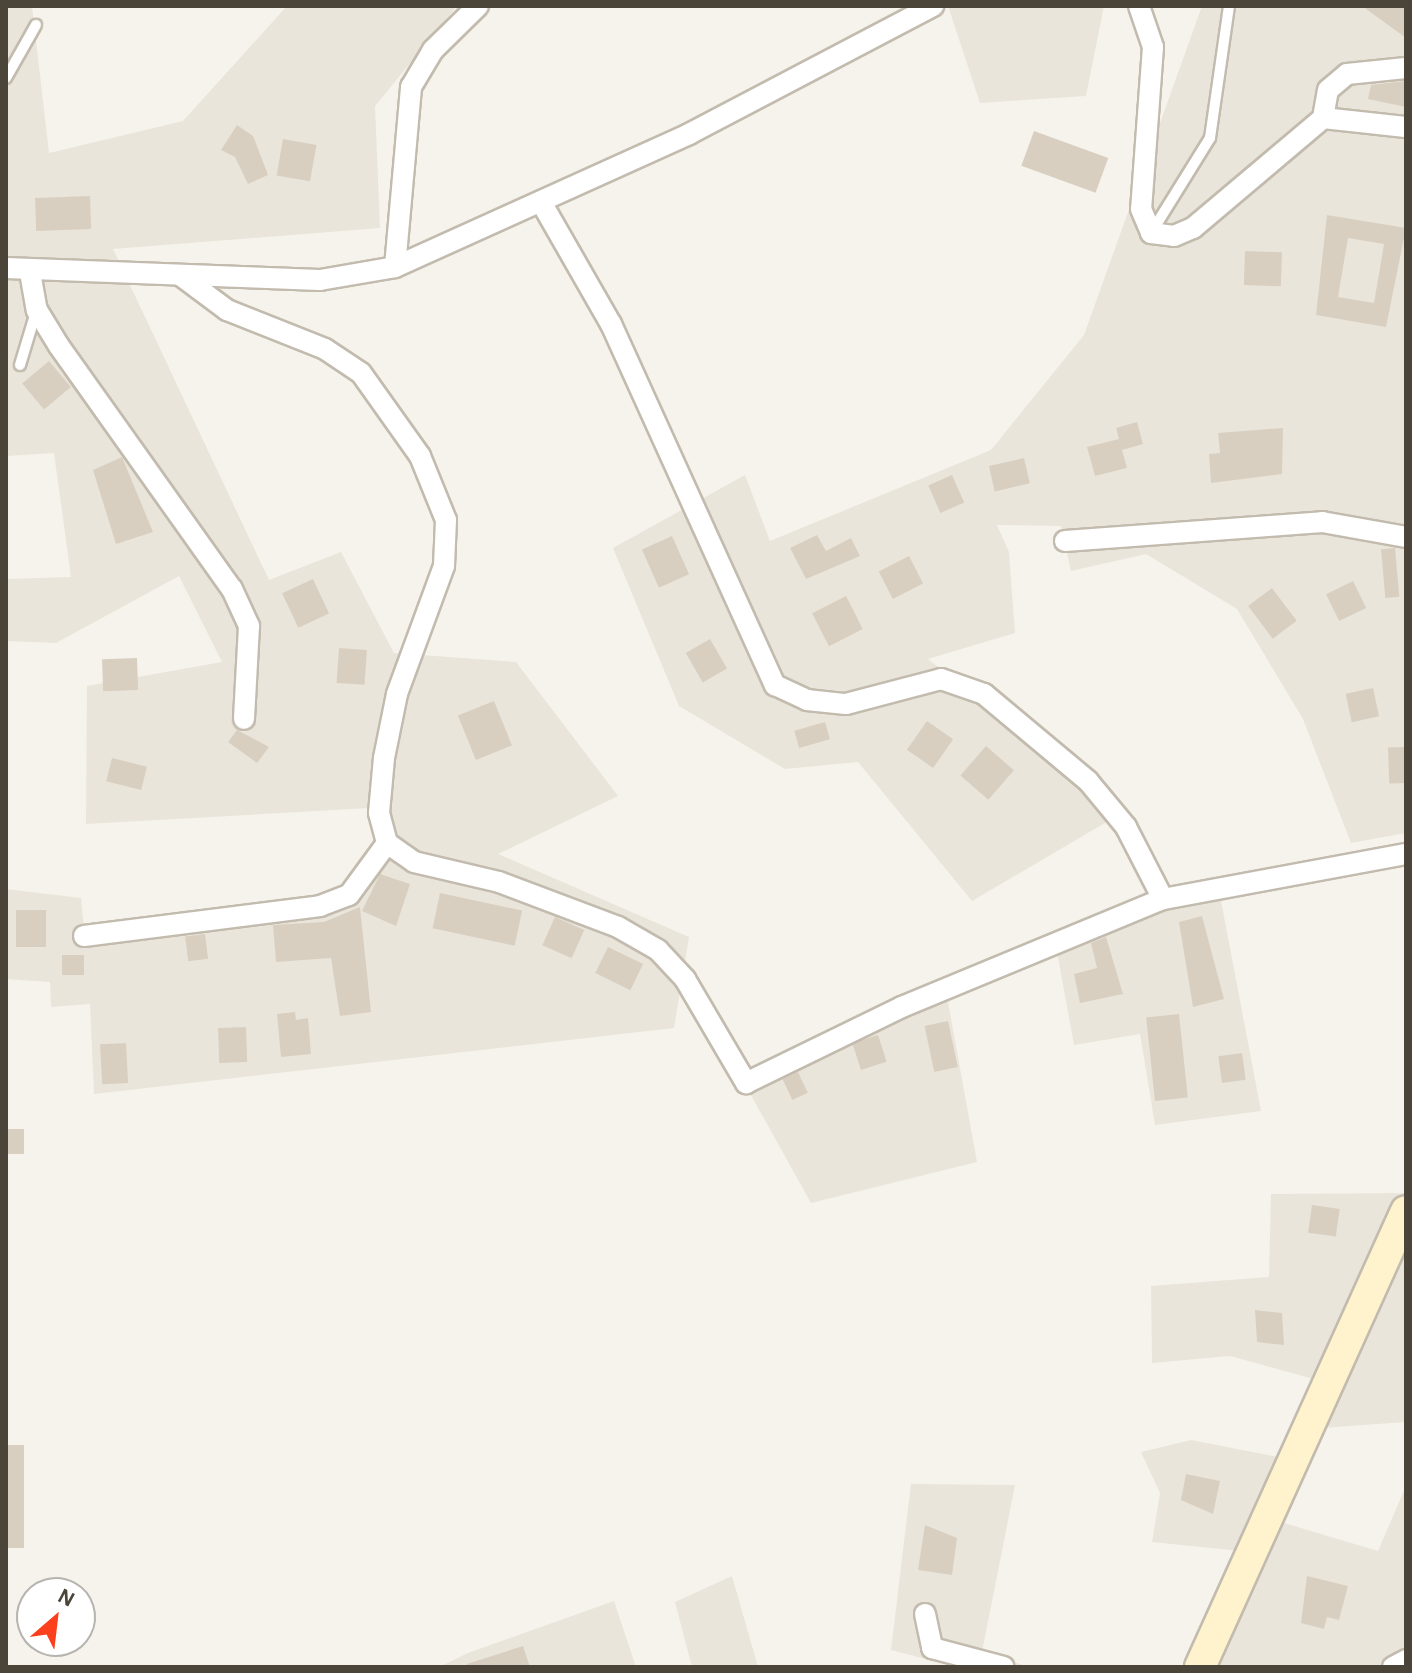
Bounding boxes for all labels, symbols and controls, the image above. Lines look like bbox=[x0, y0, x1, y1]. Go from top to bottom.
north arrow bbox=[16, 1577, 96, 1657]
text: N bbox=[54, 1584, 78, 1611]

